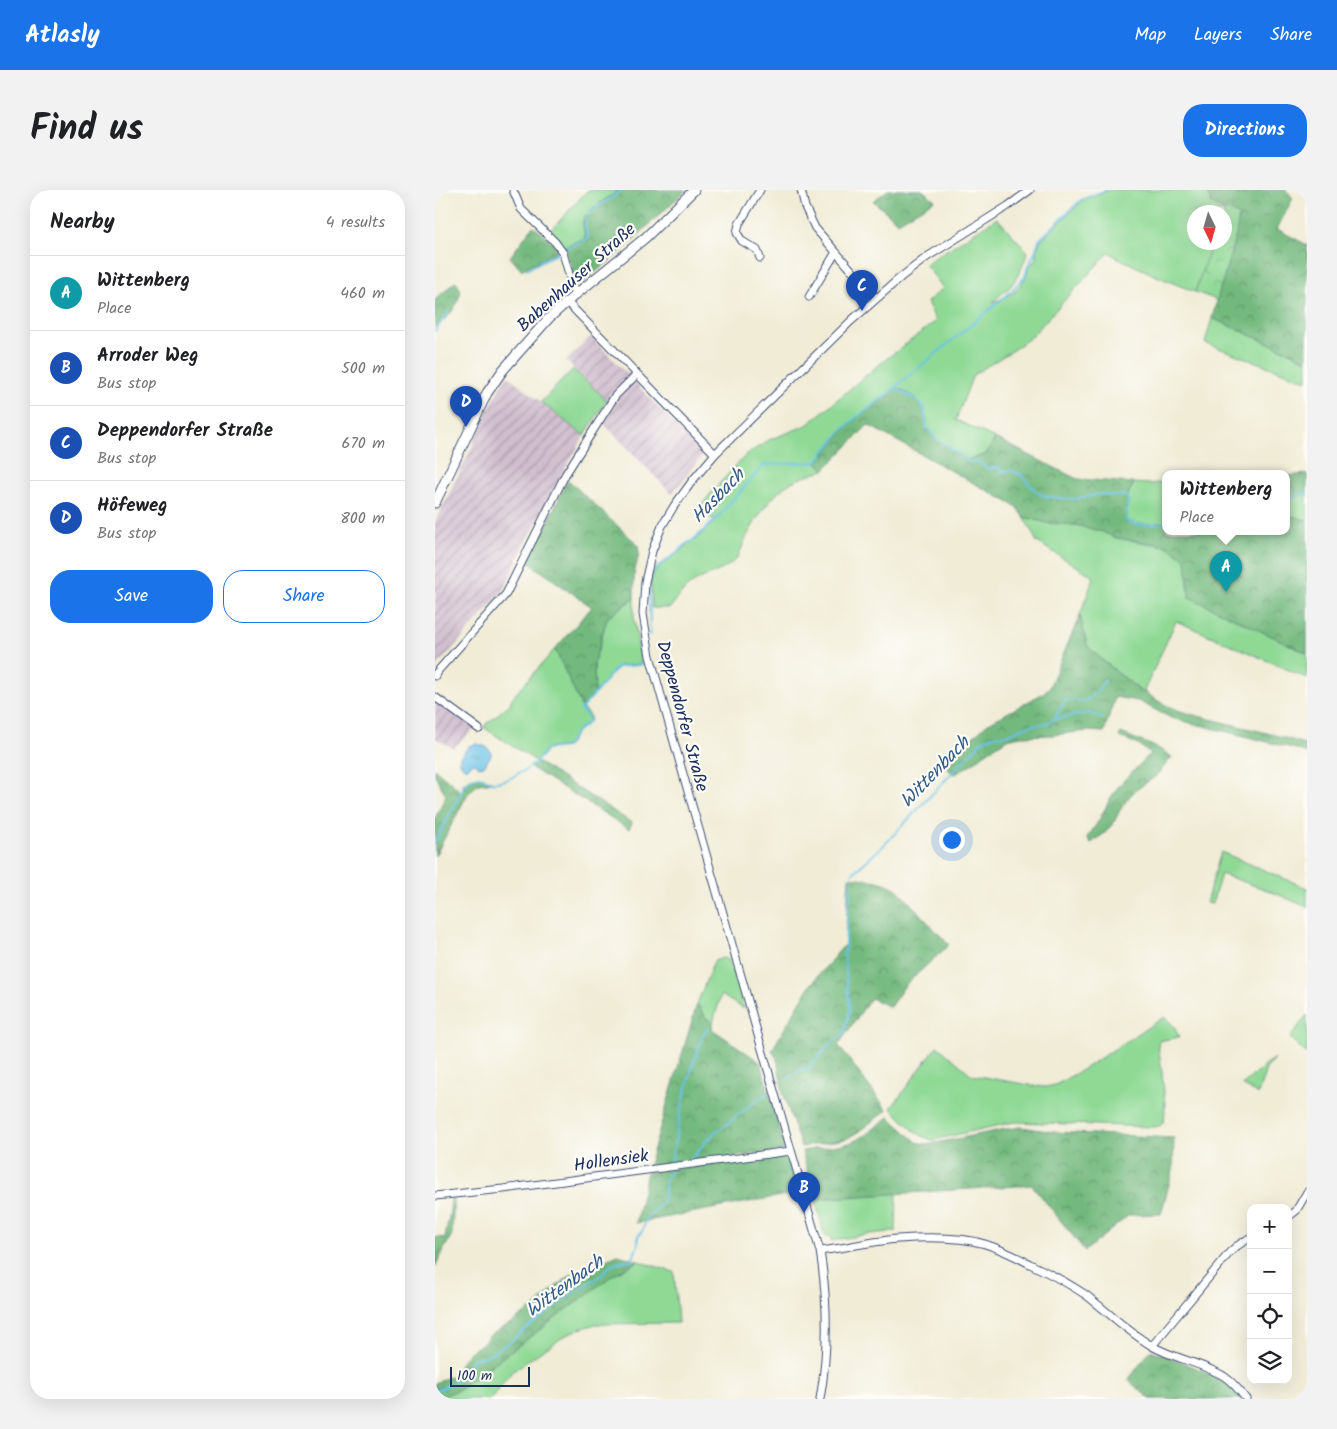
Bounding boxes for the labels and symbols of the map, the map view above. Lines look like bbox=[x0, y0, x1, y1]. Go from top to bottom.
north arrow bbox=[1187, 205, 1232, 250]
street label: Babenhauser Straße bbox=[511, 216, 643, 340]
pin: C bbox=[846, 270, 878, 311]
pin: D bbox=[450, 386, 482, 427]
water label: Hasbach bbox=[684, 460, 754, 531]
pin: A bbox=[1210, 551, 1242, 592]
street label: Deppendorfer Straße bbox=[647, 638, 716, 795]
water label: Wittenbach bbox=[893, 728, 979, 815]
your location bbox=[939, 827, 965, 853]
street label: Hollensiek bbox=[572, 1142, 651, 1181]
pin: B bbox=[788, 1172, 820, 1213]
water label: Wittenbach bbox=[520, 1247, 612, 1325]
scale bar bbox=[450, 1364, 530, 1387]

